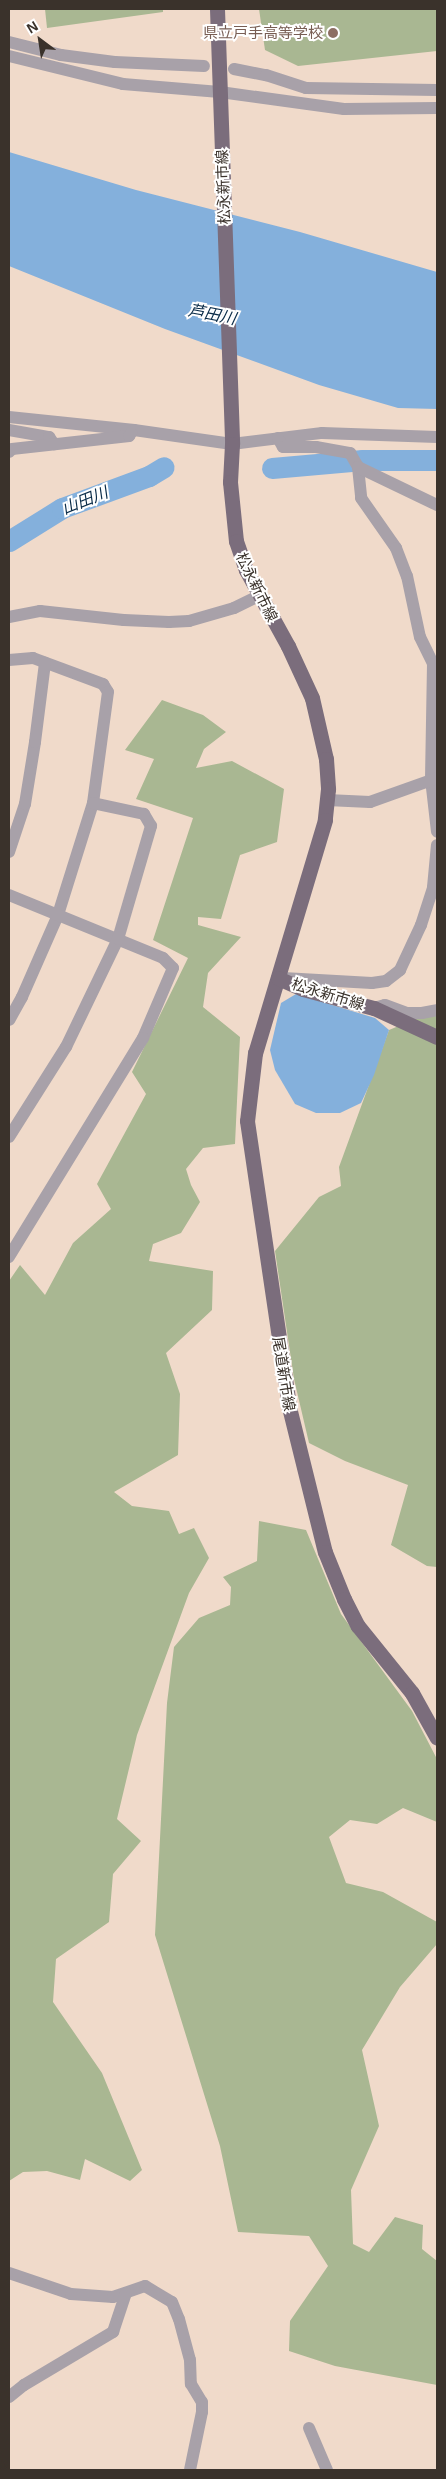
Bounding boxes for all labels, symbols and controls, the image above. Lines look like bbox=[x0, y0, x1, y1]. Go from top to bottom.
north arrow bbox=[15, 15, 65, 65]
text: N bbox=[24, 18, 41, 37]
place label: 県立戸手高等学校 bbox=[203, 24, 323, 42]
marker: 県立戸手高等学校 bbox=[327, 27, 339, 39]
street label: 松永新市線 bbox=[213, 149, 233, 225]
water label: 芦田川 bbox=[187, 301, 237, 329]
water label: 山田川 bbox=[59, 483, 111, 519]
street label: 松永新市線 bbox=[232, 549, 282, 625]
street label: 松永新市線 bbox=[290, 974, 366, 1014]
street label: 尾道新市線 bbox=[269, 1336, 299, 1412]

